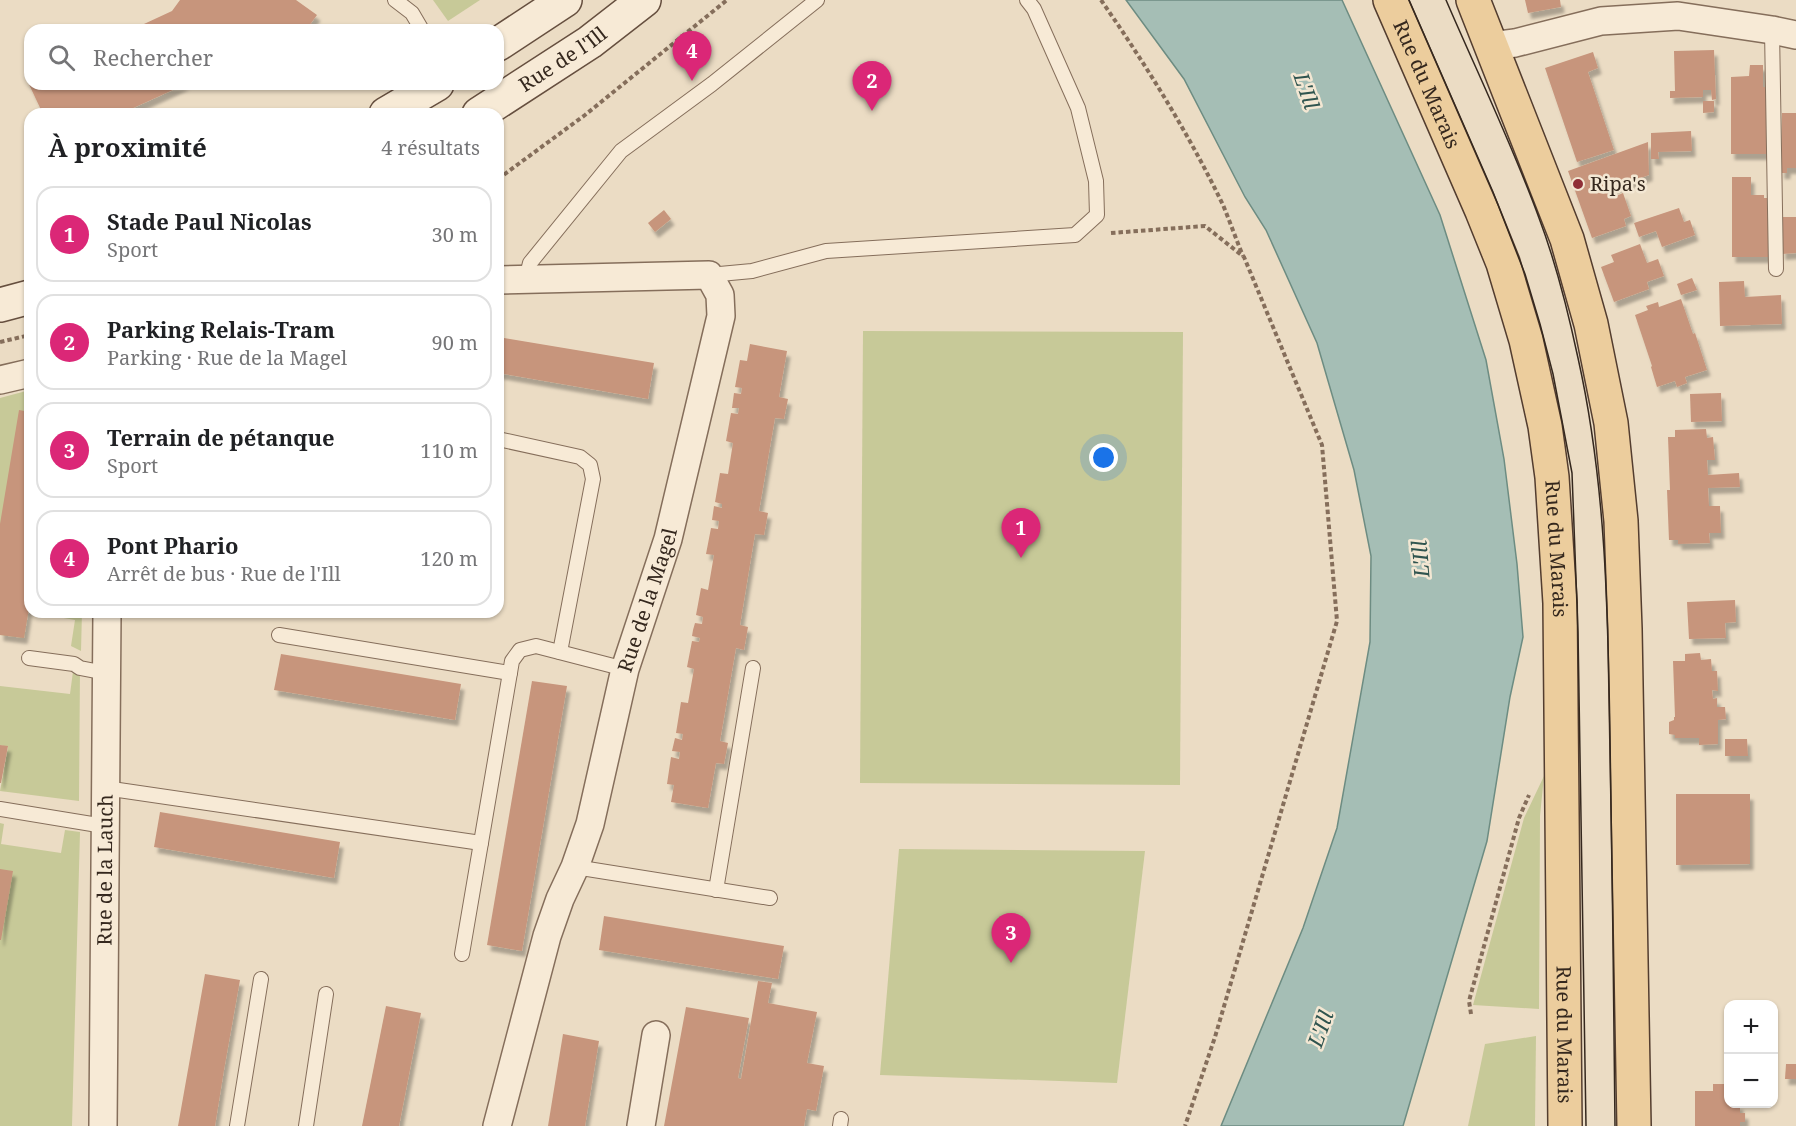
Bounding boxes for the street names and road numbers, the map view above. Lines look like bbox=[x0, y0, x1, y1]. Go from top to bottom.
street label: Rue du Marais bbox=[1387, 16, 1467, 153]
street label: Rue de l'Ill bbox=[513, 20, 612, 98]
street label: Rue du Marais bbox=[1539, 479, 1574, 618]
street label: Rue de la Magel bbox=[611, 525, 683, 676]
street label: Rue de la Lauch bbox=[90, 794, 119, 946]
street label: Rue du Marais bbox=[1550, 966, 1579, 1104]

